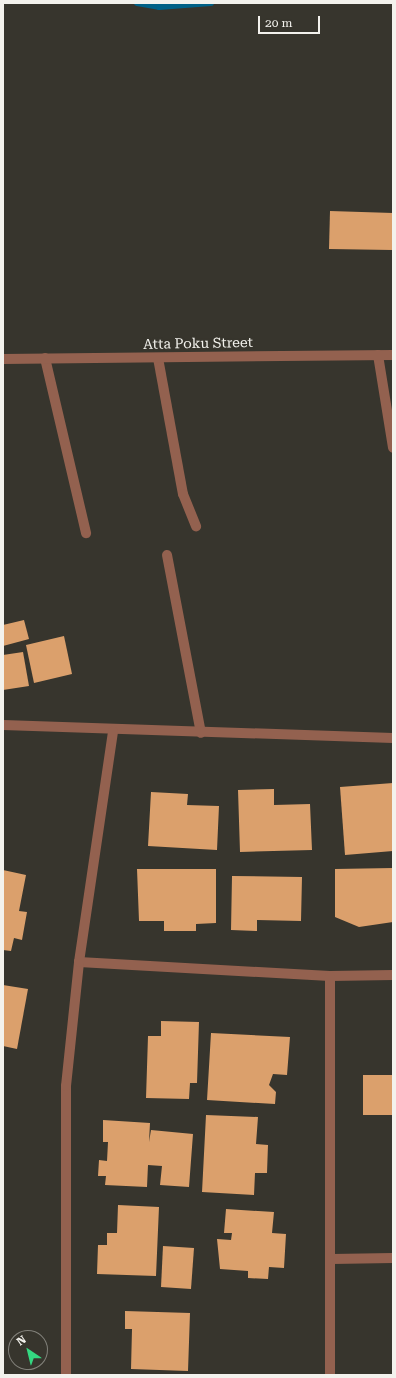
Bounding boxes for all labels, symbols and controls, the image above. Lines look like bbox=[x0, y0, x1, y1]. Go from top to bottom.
scale bar bbox=[260, 8, 322, 34]
text: 20 m bbox=[265, 16, 292, 30]
street label: Atta Poku Street bbox=[143, 334, 253, 352]
north arrow bbox=[8, 1330, 48, 1370]
text: N bbox=[14, 1333, 29, 1348]

